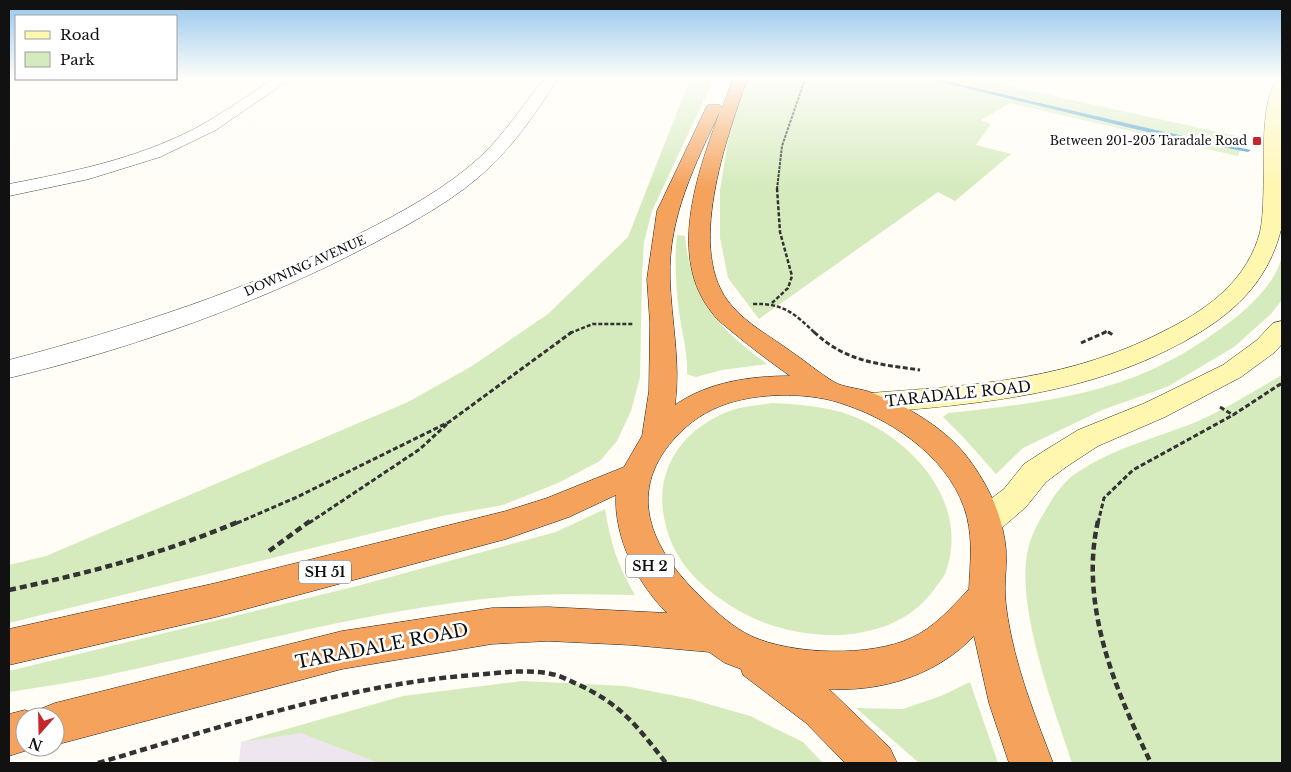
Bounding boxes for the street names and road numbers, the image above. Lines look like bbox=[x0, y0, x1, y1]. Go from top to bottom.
street label: DOWNING AVENUE bbox=[242, 232, 368, 299]
street label: TARADALE ROAD bbox=[884, 376, 1032, 411]
road number: SH 2 bbox=[626, 554, 674, 578]
road number: SH 51 bbox=[299, 560, 351, 584]
street label: TARADALE ROAD bbox=[294, 618, 470, 674]

